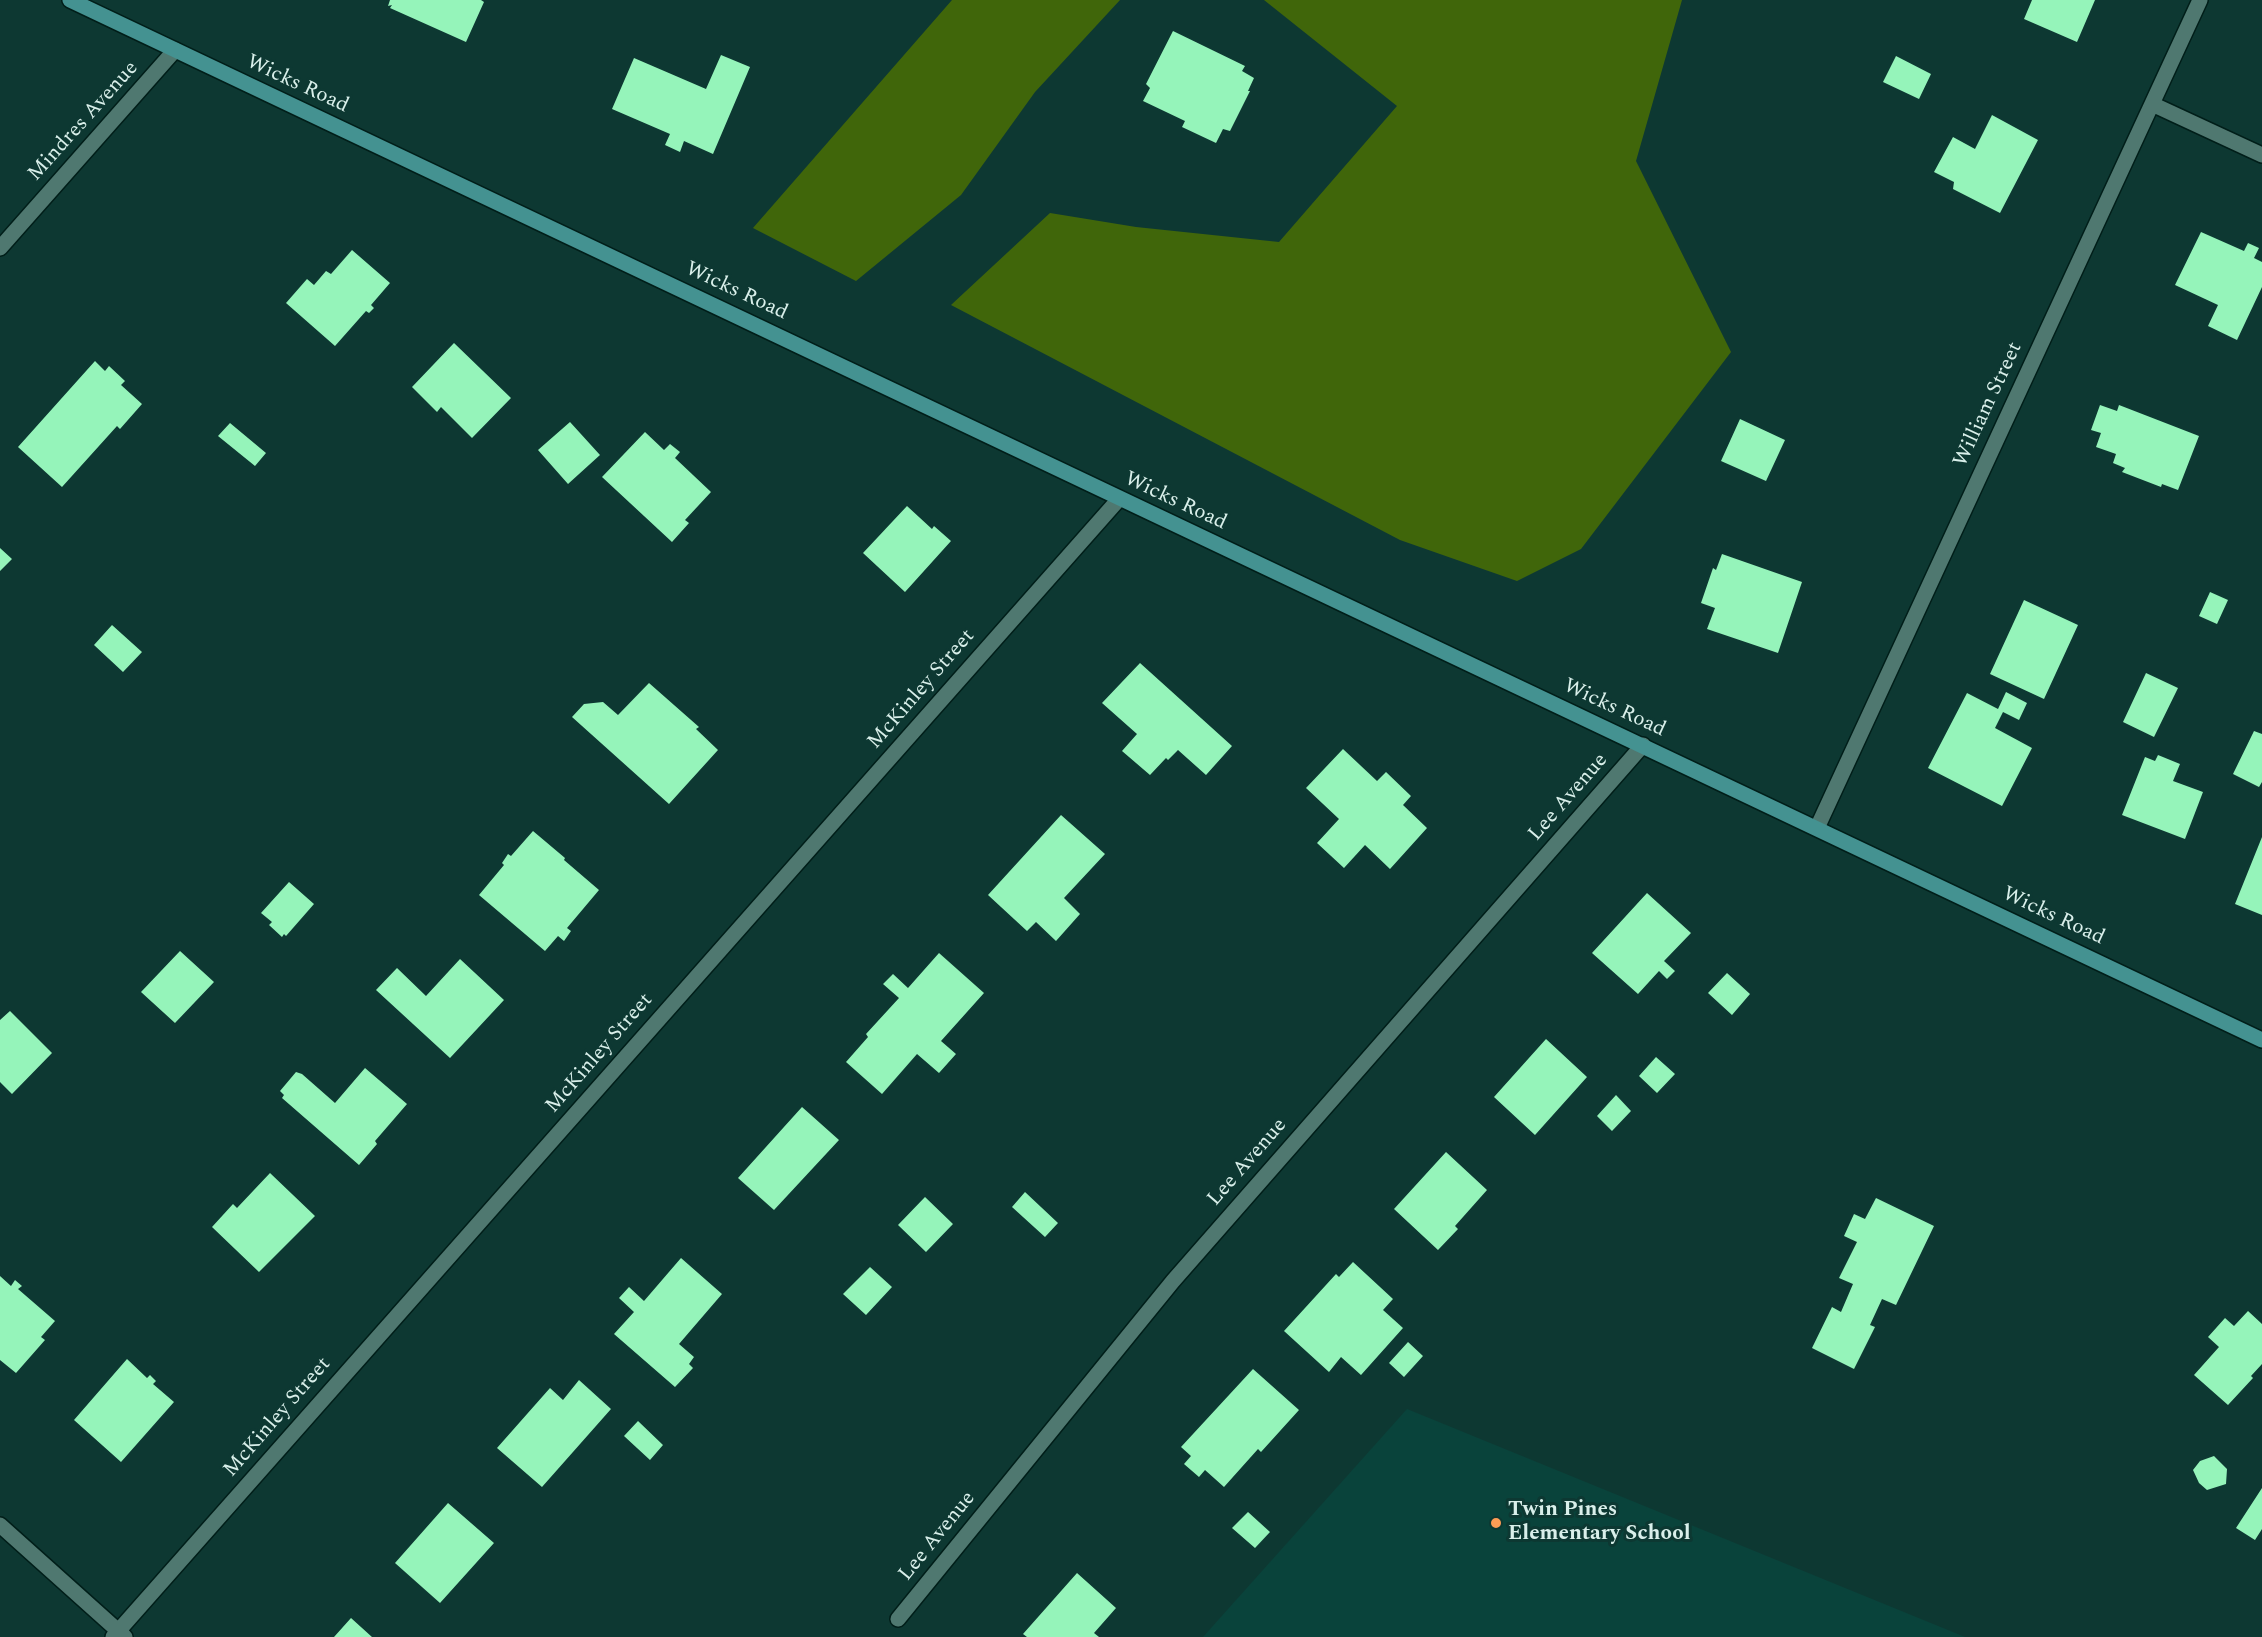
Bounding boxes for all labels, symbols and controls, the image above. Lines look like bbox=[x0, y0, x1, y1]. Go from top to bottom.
street label: Wicks Road bbox=[242, 50, 352, 120]
street label: Mindres Avenue bbox=[24, 57, 144, 187]
street label: Wicks Road bbox=[681, 257, 791, 327]
street label: William Street bbox=[1949, 339, 2029, 471]
street label: Wicks Road bbox=[1120, 467, 1230, 537]
street label: McKinley Street bbox=[863, 625, 981, 755]
street label: Wicks Road bbox=[1559, 674, 1669, 744]
street label: Lee Avenue bbox=[1524, 749, 1614, 847]
street label: Wicks Road bbox=[1998, 882, 2108, 952]
street label: McKinley Street bbox=[541, 989, 659, 1119]
street label: Lee Avenue bbox=[1203, 1114, 1293, 1212]
street label: McKinley Street bbox=[219, 1353, 337, 1483]
street label: Lee Avenue bbox=[894, 1487, 982, 1587]
place label: Twin Pines Elementary School bbox=[1508, 1498, 1691, 1548]
marker: Twin Pines Elementary School bbox=[1489, 1516, 1503, 1530]

